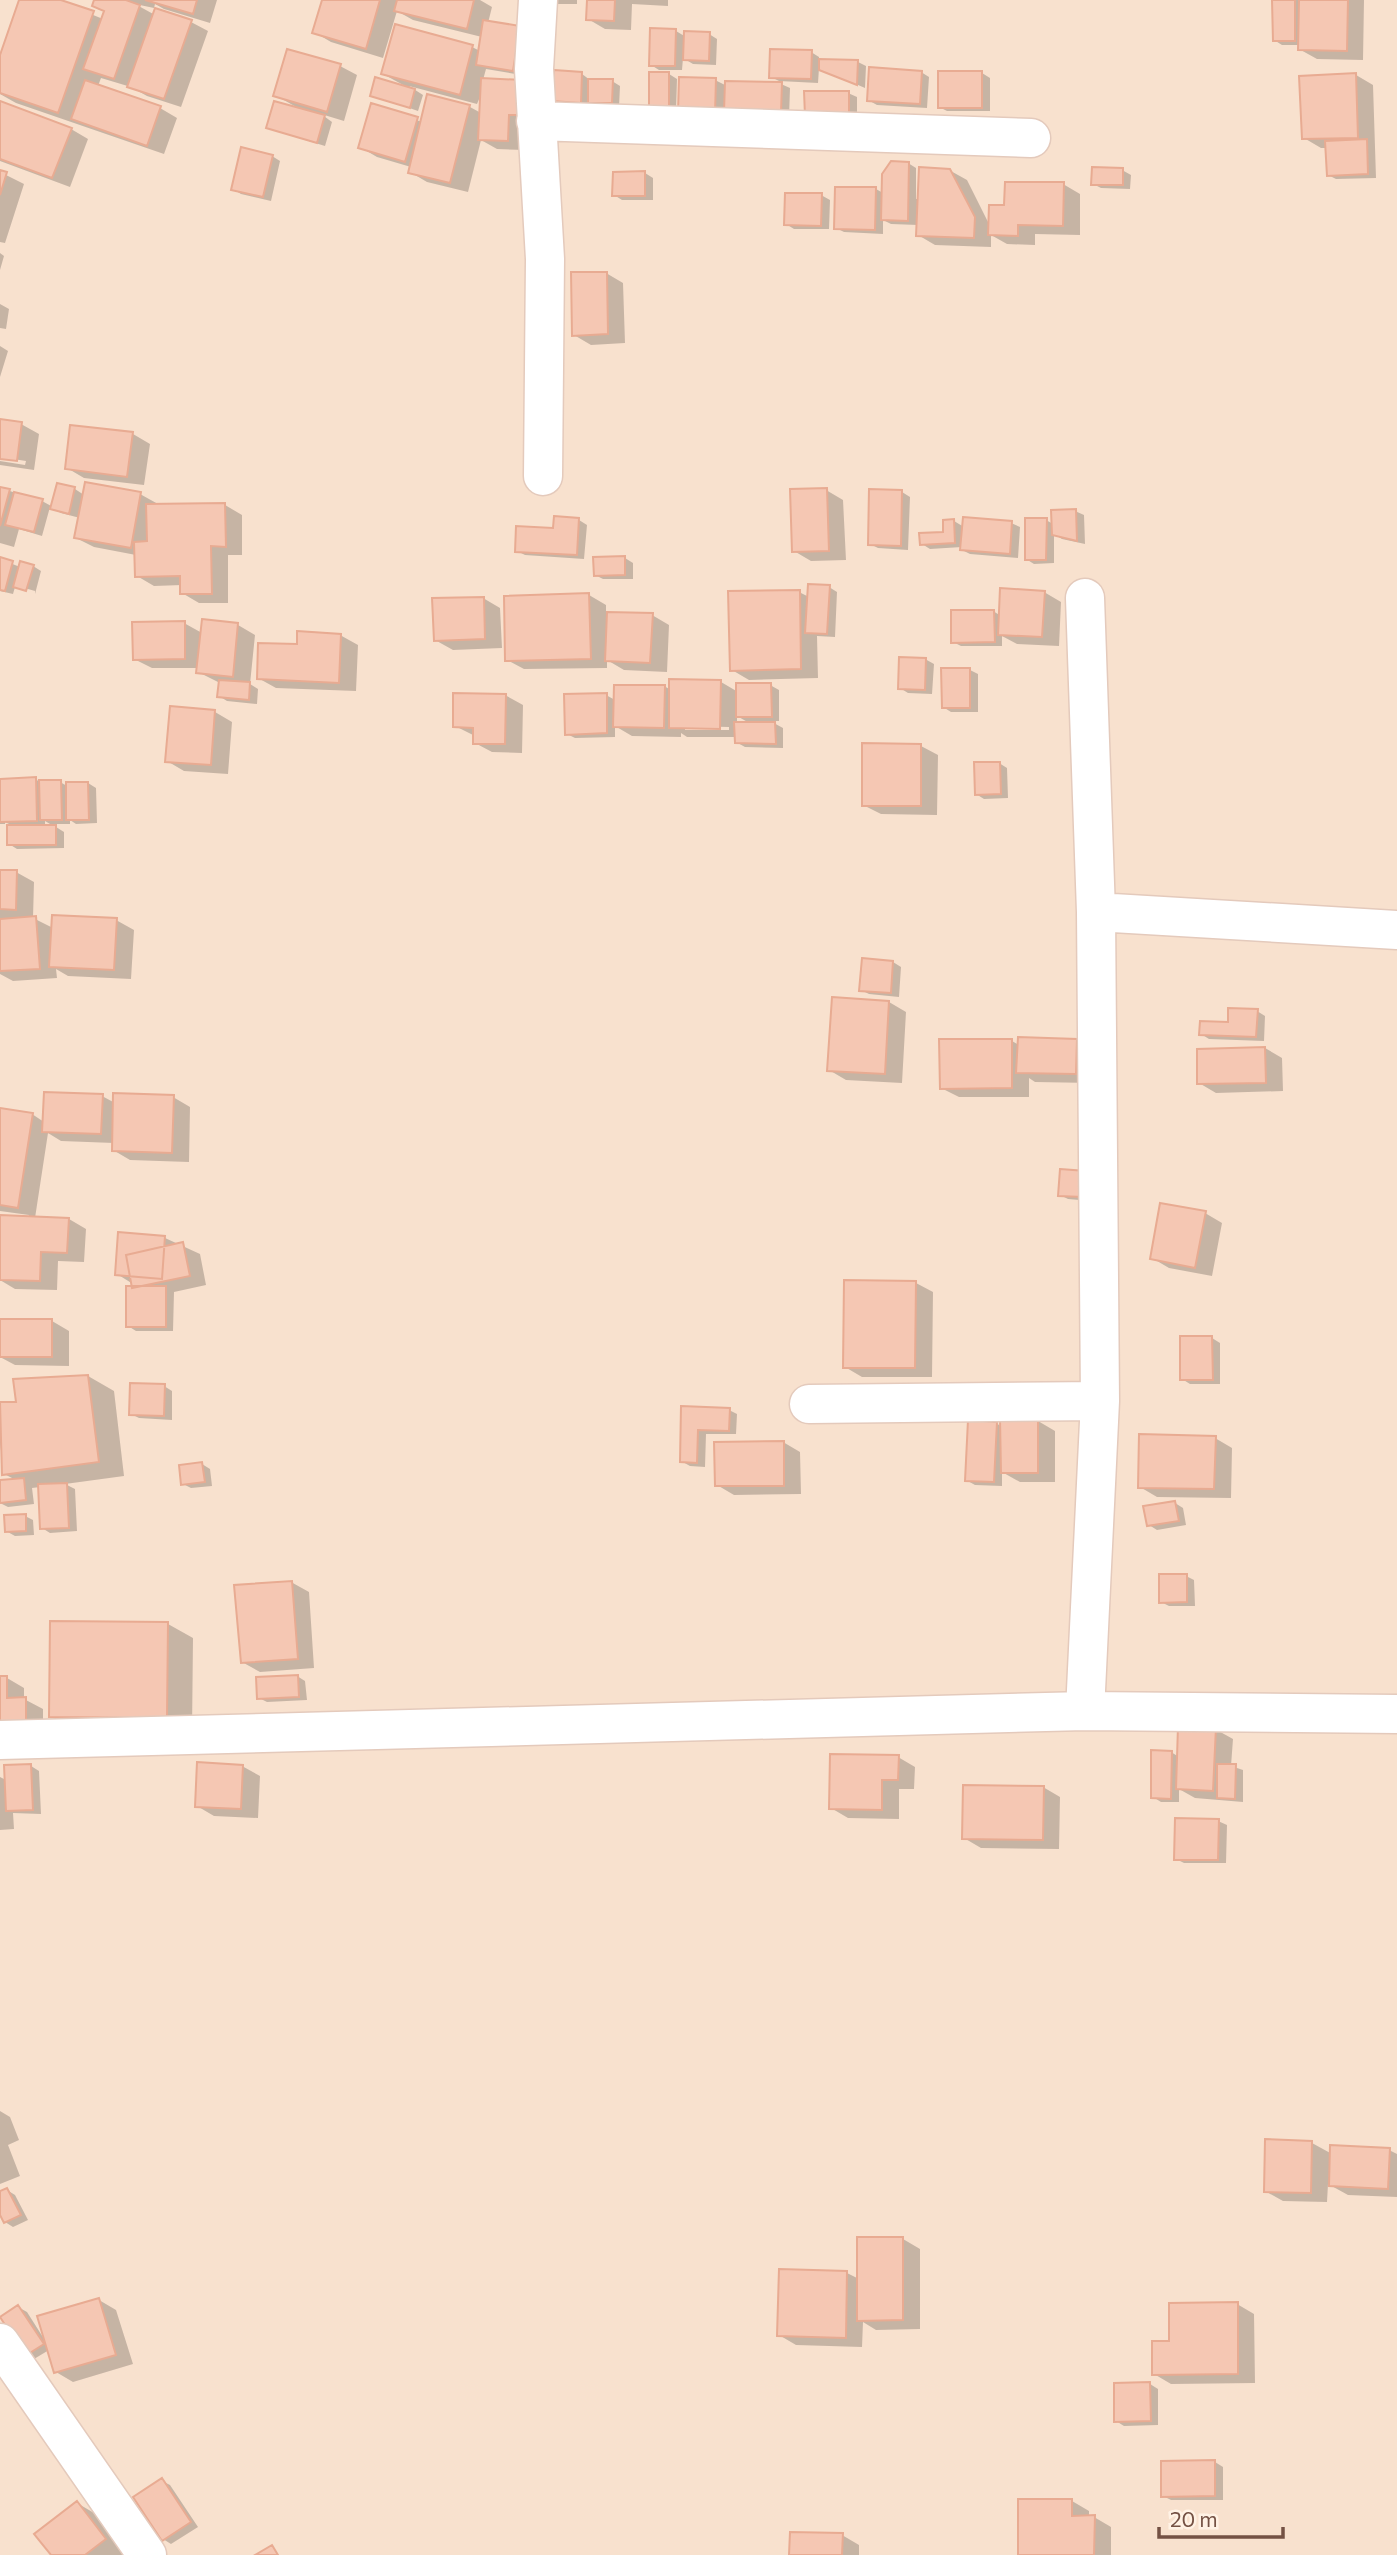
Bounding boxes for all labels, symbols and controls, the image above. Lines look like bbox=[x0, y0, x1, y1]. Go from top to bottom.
scale bar bbox=[1159, 2496, 1283, 2540]
text: 20 m bbox=[1170, 2506, 1218, 2531]

